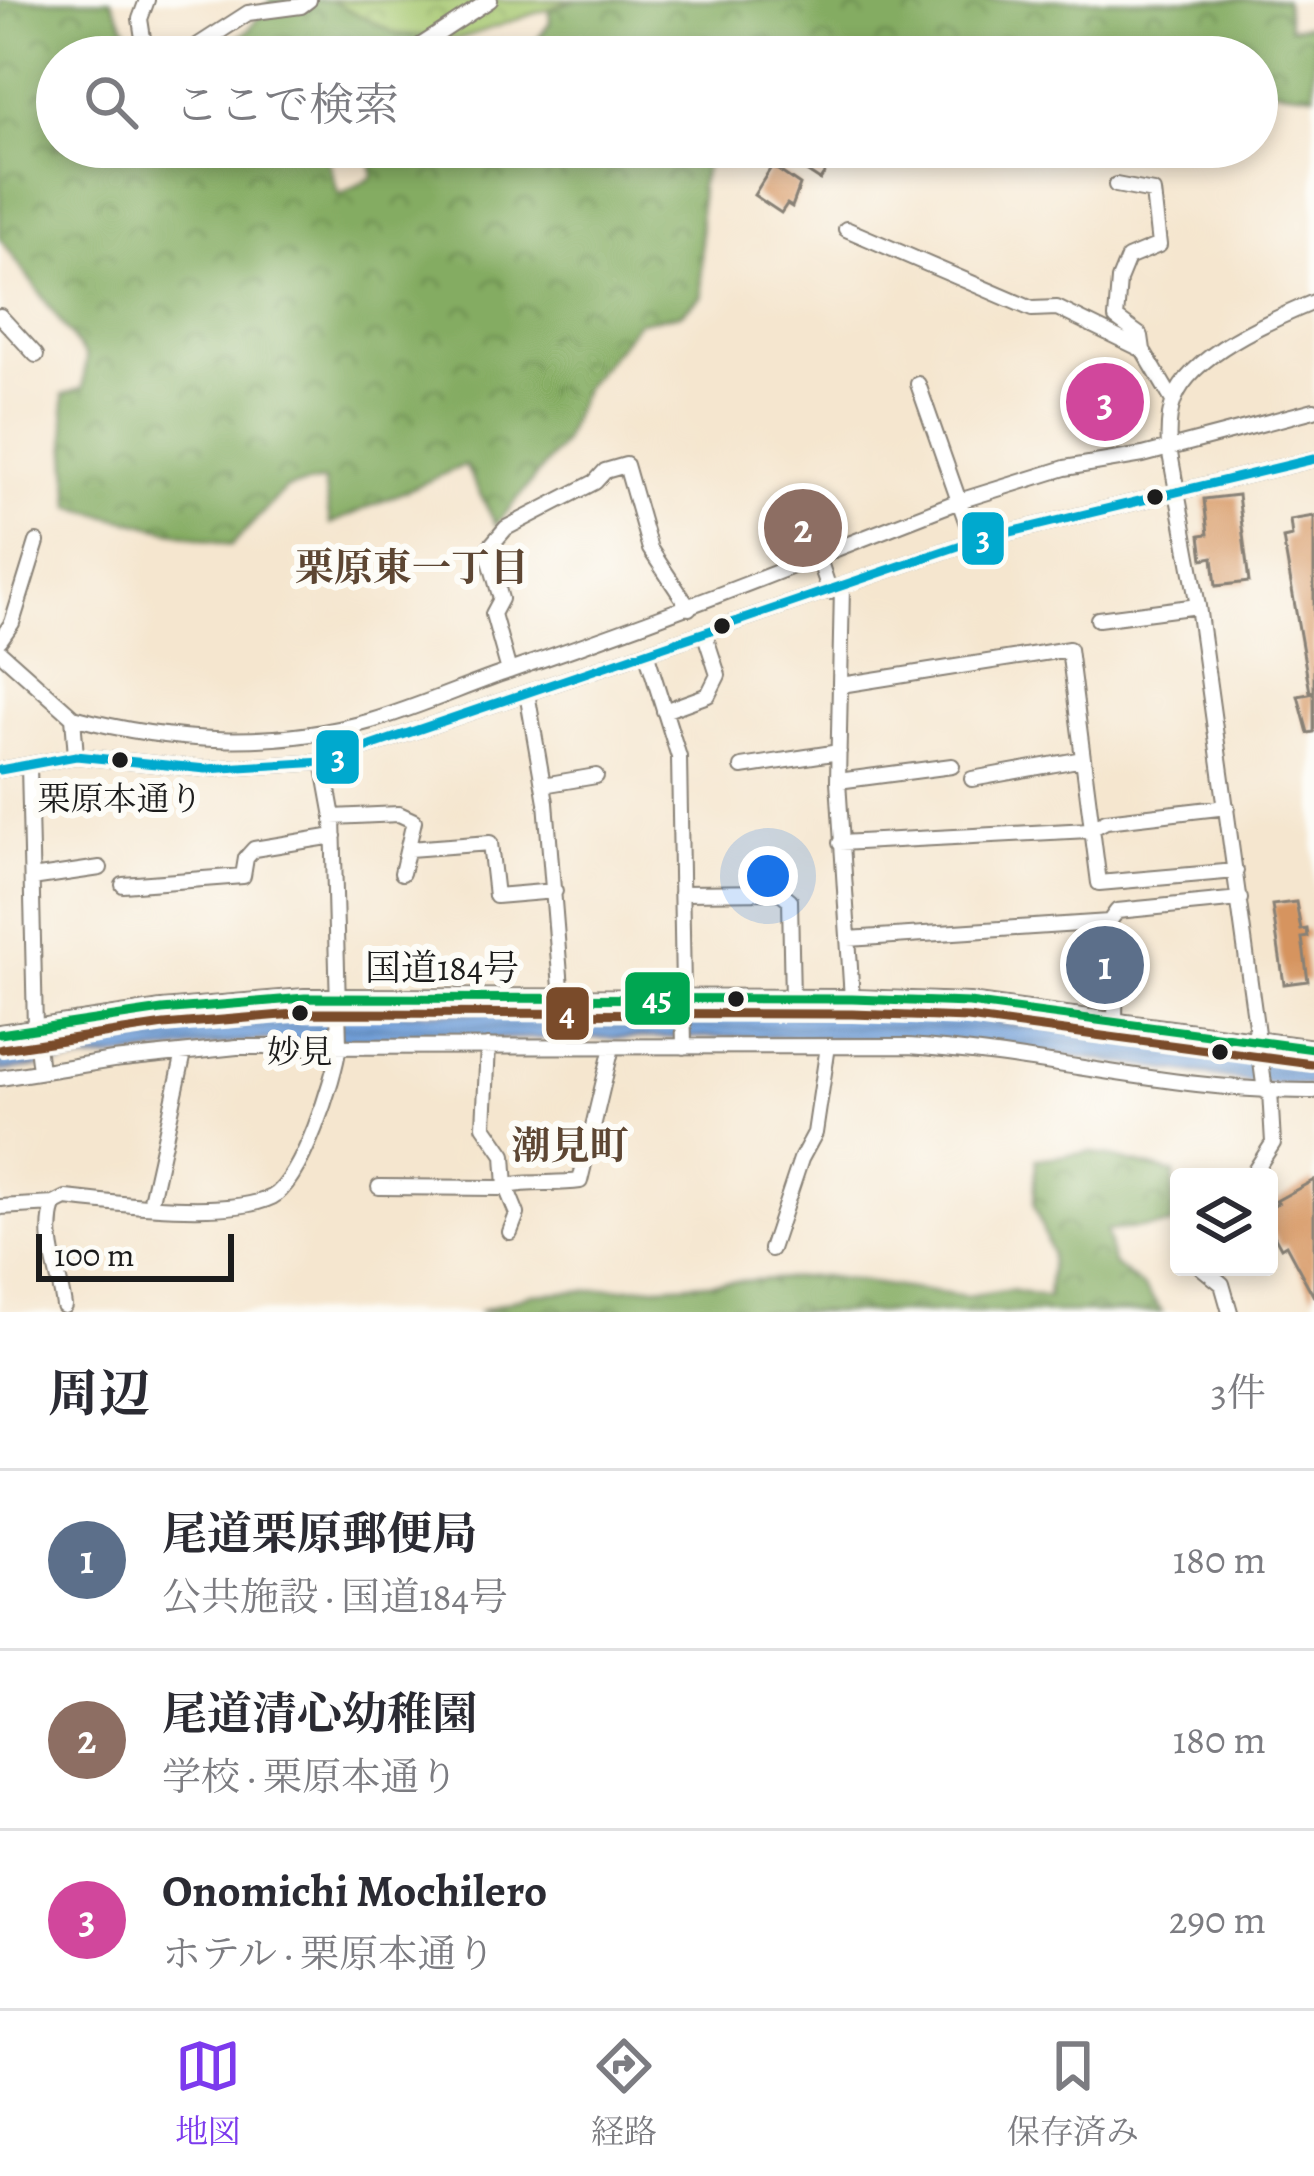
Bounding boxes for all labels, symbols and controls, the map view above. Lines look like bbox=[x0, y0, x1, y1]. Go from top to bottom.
search box bbox=[36, 36, 1278, 168]
icon: search bbox=[78, 69, 144, 135]
text: ここで検索 bbox=[174, 74, 399, 136]
pin: 3 bbox=[1066, 357, 1144, 447]
pin: 2 bbox=[764, 483, 842, 573]
unlabelled marker bbox=[1144, 486, 1166, 508]
line badge: 3 bbox=[960, 510, 1006, 567]
text: 3 bbox=[976, 516, 990, 561]
district label: 栗原東一丁目 bbox=[295, 541, 529, 594]
unlabelled marker bbox=[711, 615, 733, 637]
line badge: 3 bbox=[314, 728, 361, 786]
text: 3 bbox=[331, 735, 345, 780]
marker: 栗原本通り bbox=[109, 749, 131, 771]
place label: 栗原本通り bbox=[38, 776, 203, 821]
your location bbox=[738, 846, 798, 906]
pin: 1 bbox=[1066, 920, 1144, 1010]
street label: 国道184号 bbox=[365, 943, 519, 992]
line badge: 45 bbox=[623, 970, 692, 1027]
text: 45 bbox=[642, 976, 672, 1021]
line badge: 4 bbox=[544, 985, 591, 1042]
unlabelled marker bbox=[725, 988, 747, 1010]
text: 4 bbox=[559, 991, 575, 1036]
marker: 妙見 bbox=[289, 1002, 311, 1024]
place label: 妙見 bbox=[267, 1029, 333, 1074]
unlabelled marker bbox=[1209, 1041, 1231, 1063]
district label: 潮見町 bbox=[511, 1119, 629, 1172]
map controls bbox=[1170, 1168, 1278, 1276]
button: layers bbox=[1170, 1168, 1278, 1276]
scale bar bbox=[36, 1228, 234, 1281]
text: 100 m bbox=[54, 1232, 134, 1277]
text: 周辺 bbox=[48, 1359, 150, 1429]
text: 3件 bbox=[1211, 1366, 1266, 1419]
text: 尾道栗原郵便局 bbox=[162, 1503, 477, 1565]
text: 1 bbox=[80, 1533, 94, 1586]
text: 180 m bbox=[1173, 1533, 1266, 1586]
text: 公共施設 · 国道184号 bbox=[162, 1570, 508, 1623]
text: 尾道清心幼稚園 bbox=[162, 1683, 477, 1745]
text: 2 bbox=[78, 1713, 96, 1766]
text: 180 m bbox=[1173, 1713, 1266, 1766]
text: 学校 · 栗原本通り bbox=[162, 1750, 458, 1803]
text: Onomichi Mochilero bbox=[162, 1860, 547, 1922]
text: 3 bbox=[79, 1893, 95, 1946]
text: 290 m bbox=[1169, 1893, 1266, 1946]
text: ホテル · 栗原本通り bbox=[162, 1927, 495, 1980]
tab: 地図 bbox=[175, 2033, 241, 2154]
tab: 経路 bbox=[591, 2033, 657, 2154]
tab: 保存済み bbox=[1007, 2033, 1139, 2154]

